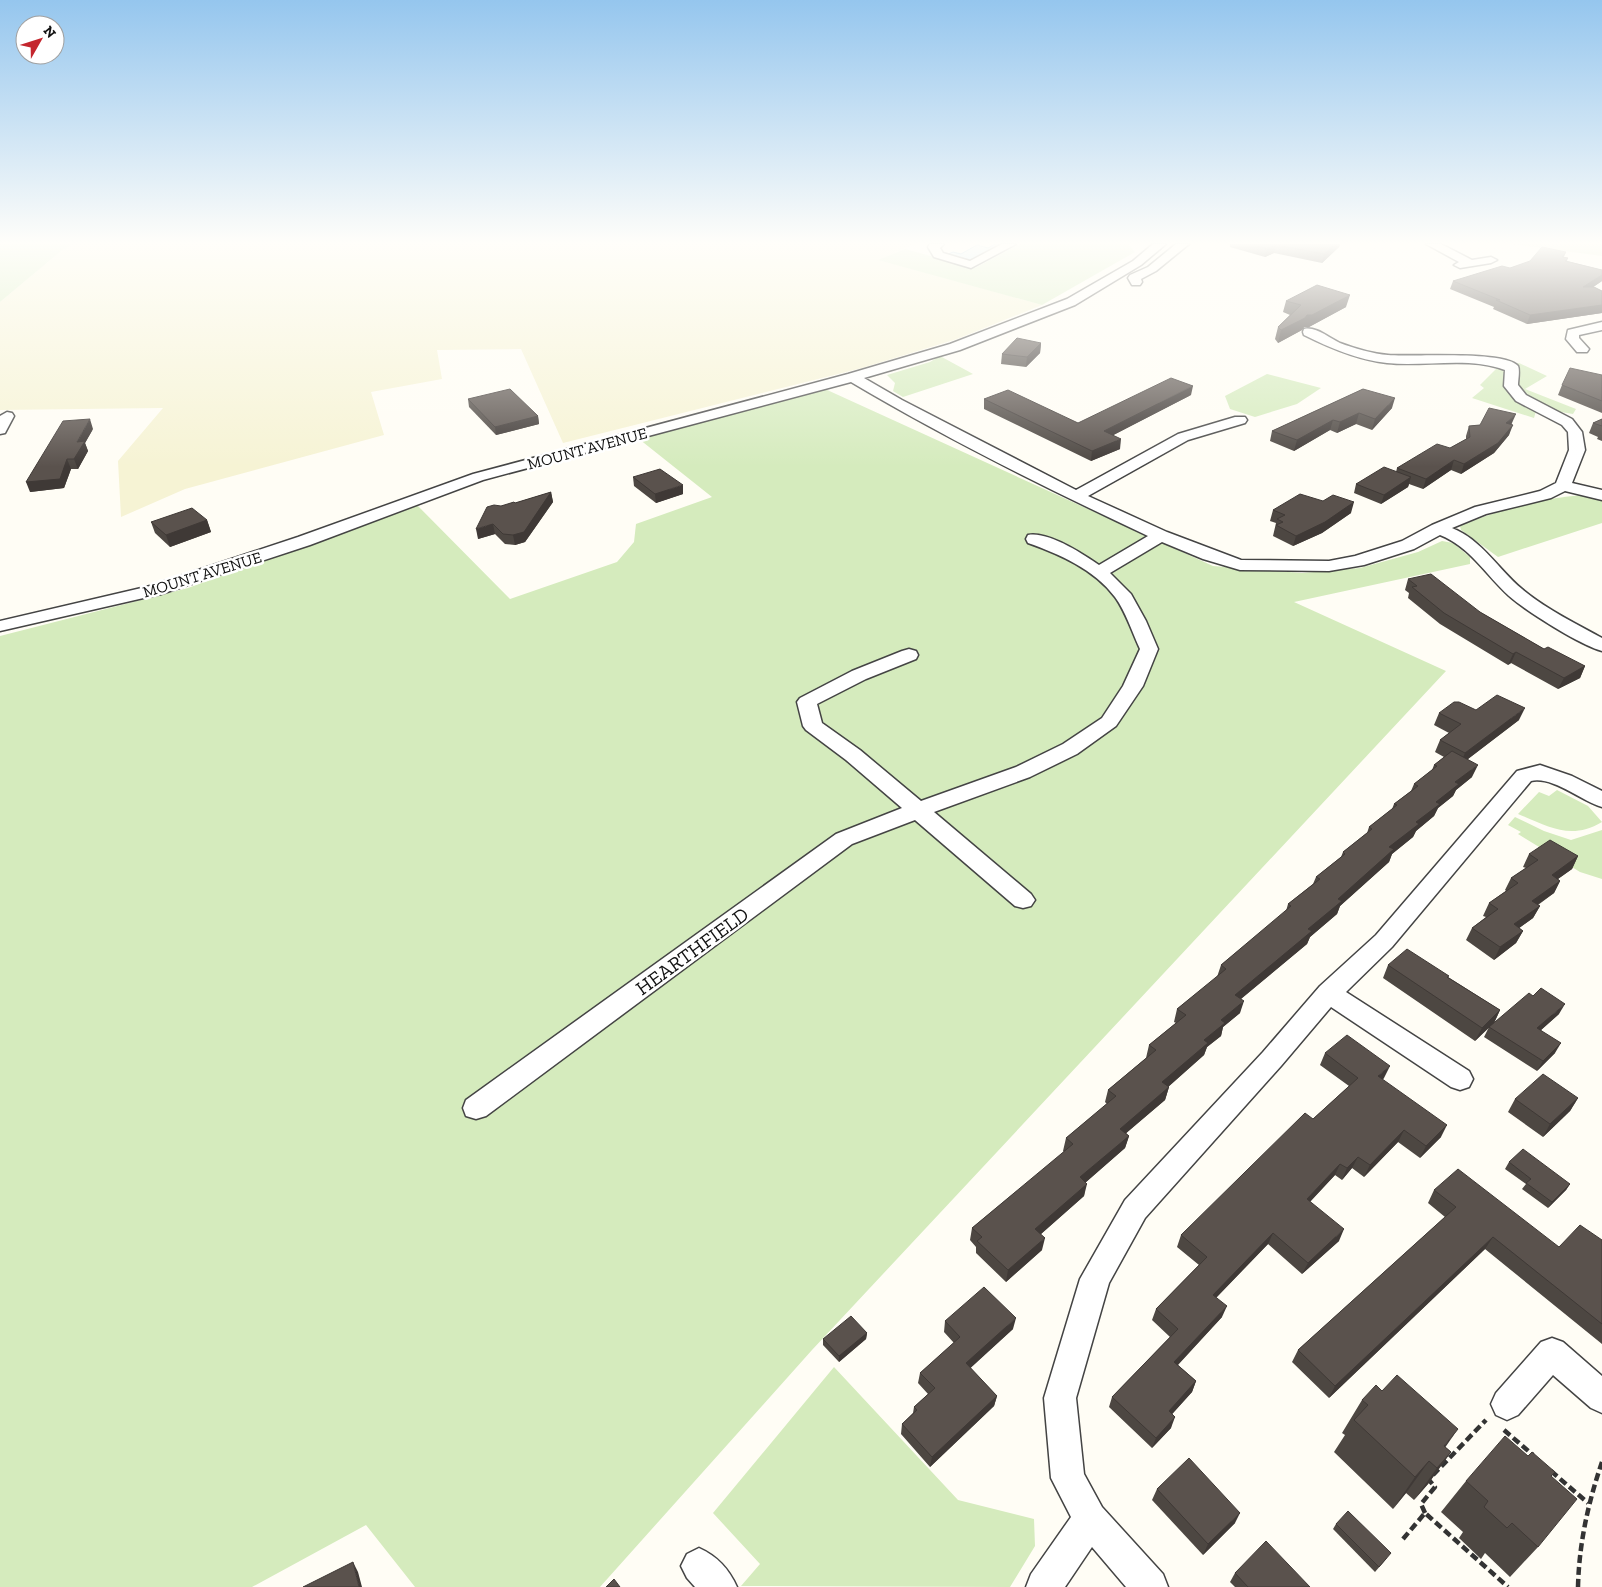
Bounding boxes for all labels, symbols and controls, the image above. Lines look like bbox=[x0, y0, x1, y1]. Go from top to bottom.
north arrow bbox=[15, 15, 65, 65]
text: N bbox=[40, 23, 60, 42]
street label: MOUNT AVENUE bbox=[525, 423, 649, 474]
street label: MOUNT AVENUE bbox=[140, 547, 264, 602]
street label: HEARTHFIELD bbox=[631, 902, 753, 1000]

